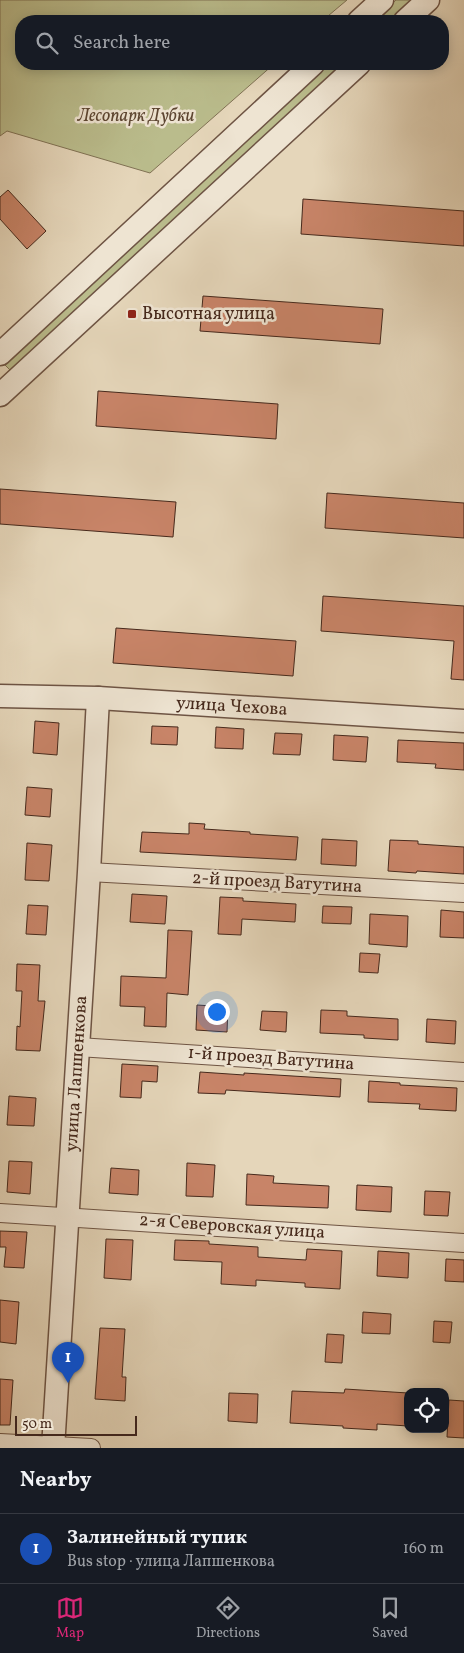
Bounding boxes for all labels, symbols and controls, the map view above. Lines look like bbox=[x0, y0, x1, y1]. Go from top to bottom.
search box bbox=[15, 15, 449, 70]
icon: search bbox=[33, 29, 61, 57]
text: Search here bbox=[73, 30, 170, 56]
park label: Лесопарк Дубки bbox=[76, 104, 195, 129]
place label: Высотная улица bbox=[142, 302, 275, 327]
marker: Высотная улица bbox=[126, 308, 138, 320]
street label: улица Чехова bbox=[175, 690, 288, 722]
street label: 2-й проезд Ватутина bbox=[191, 866, 363, 900]
street label: улица Лапшенкова bbox=[59, 995, 94, 1153]
your location bbox=[204, 999, 230, 1025]
street label: 1-й проезд Ватутина bbox=[187, 1041, 355, 1077]
street label: 2-я Северовская улица bbox=[138, 1208, 326, 1246]
pin: 1 bbox=[52, 1342, 84, 1383]
map controls bbox=[404, 1388, 449, 1433]
button: locate bbox=[404, 1388, 449, 1433]
scale bar bbox=[15, 1413, 138, 1436]
text: 50 m bbox=[22, 1415, 52, 1434]
text: Nearby bbox=[20, 1466, 91, 1495]
text: Залинейный тупик bbox=[67, 1525, 247, 1551]
text: 1 bbox=[33, 1538, 39, 1560]
text: 160 m bbox=[403, 1538, 444, 1560]
text: Bus stop · улица Лапшенкова bbox=[67, 1551, 275, 1573]
tab: Map bbox=[56, 1594, 84, 1643]
tab: Directions bbox=[196, 1594, 260, 1643]
tab: Saved bbox=[372, 1594, 408, 1643]

